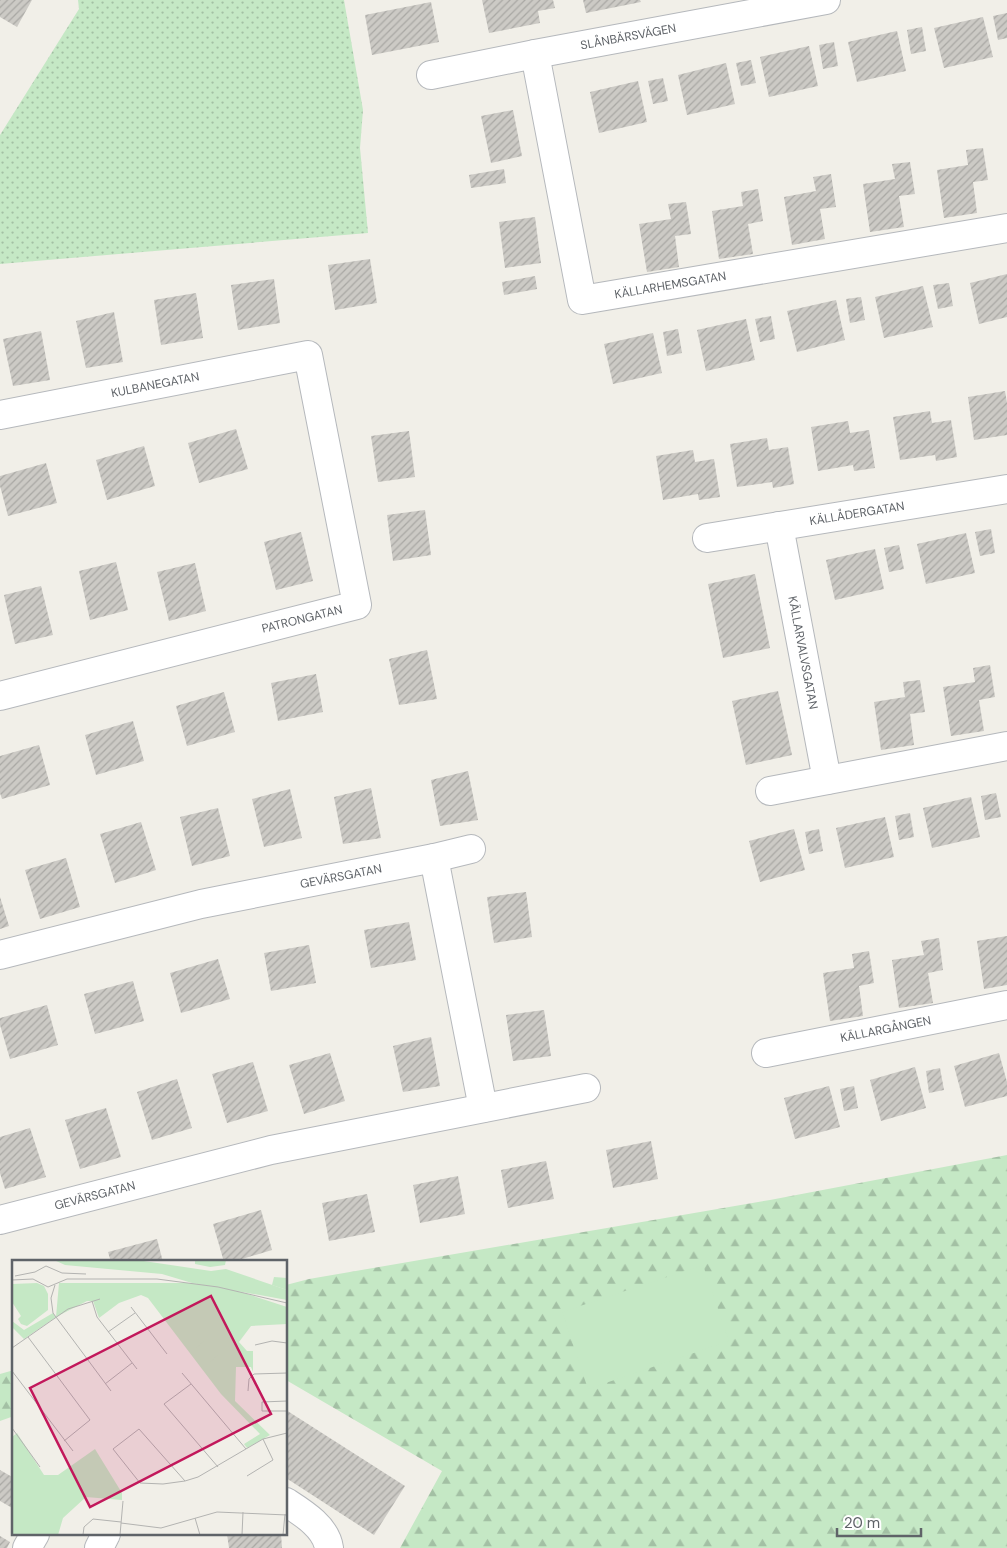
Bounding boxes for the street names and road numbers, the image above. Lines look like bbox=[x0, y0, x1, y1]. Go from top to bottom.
street label: SLÅNBÄRSVÄGEN bbox=[579, 20, 677, 53]
street label: KÄLLARHEMSGATAN bbox=[613, 268, 727, 302]
street label: KULBANEGATAN bbox=[110, 368, 201, 401]
street label: KÄLLÅDERGATAN bbox=[808, 498, 906, 529]
street label: KÄLLARVALVSGATAN bbox=[784, 595, 821, 711]
street label: PATRONGATAN bbox=[260, 601, 344, 637]
street label: GEVÄRSGATAN bbox=[299, 860, 383, 892]
street label: KÄLLARGÅNGEN bbox=[839, 1012, 932, 1046]
street label: GEVÄRSGATAN bbox=[53, 1177, 137, 1214]

